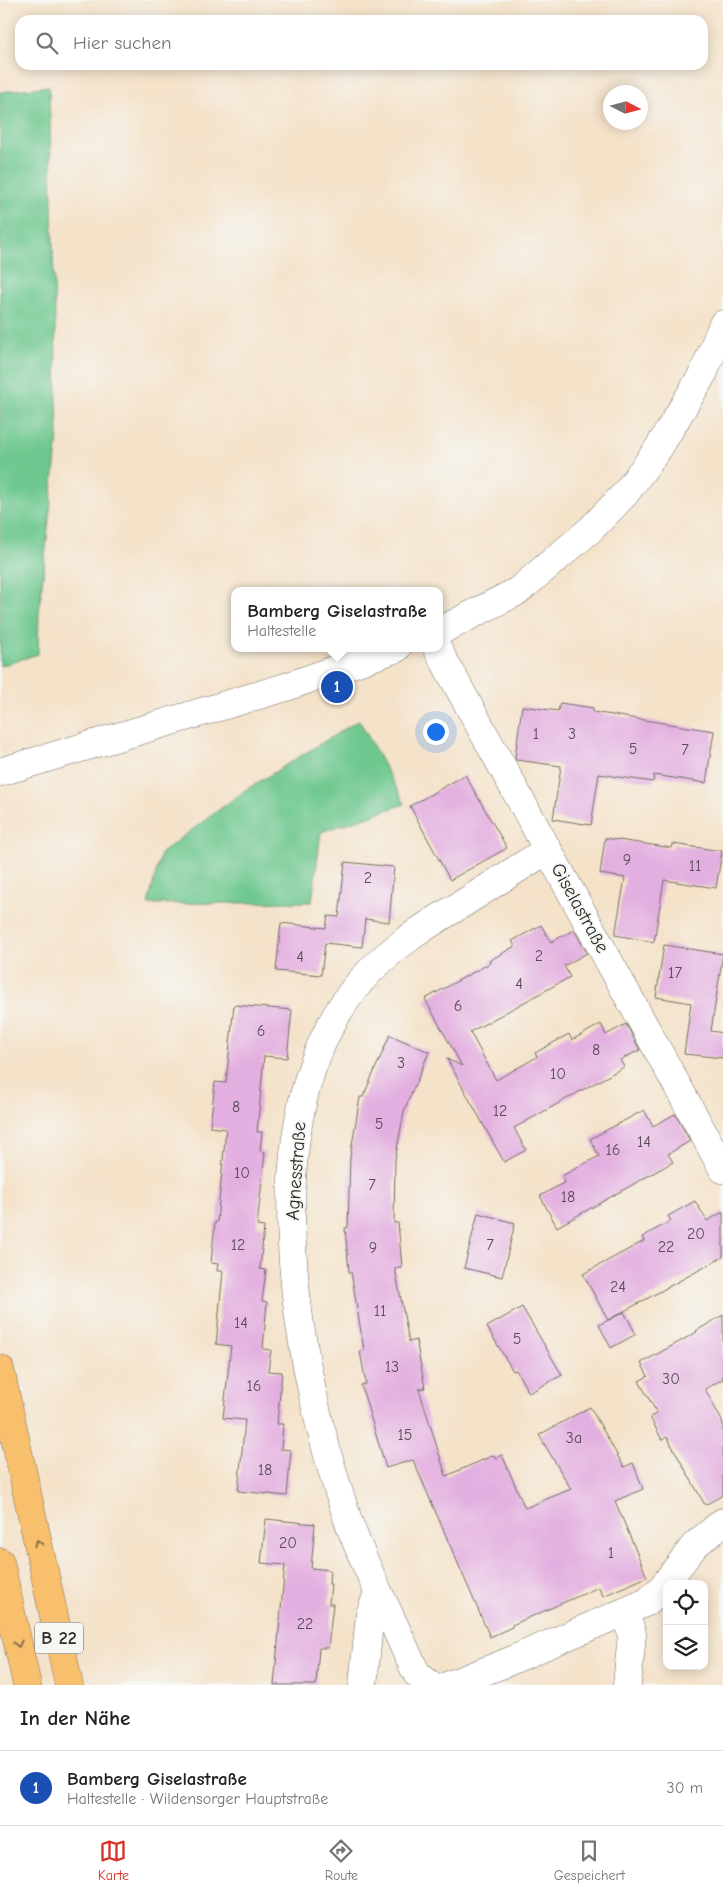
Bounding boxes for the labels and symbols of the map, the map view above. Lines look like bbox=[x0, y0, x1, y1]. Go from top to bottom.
north arrow bbox=[603, 85, 648, 130]
pin: 1 bbox=[321, 668, 353, 706]
your location bbox=[423, 719, 449, 745]
house number: 1 bbox=[533, 725, 539, 743]
house number: 3 bbox=[568, 725, 576, 743]
house number: 5 bbox=[629, 740, 637, 758]
house number: 7 bbox=[681, 741, 689, 759]
house number: 9 bbox=[623, 851, 631, 869]
house number: 11 bbox=[689, 857, 701, 875]
street label: Giselastraße bbox=[546, 859, 614, 957]
house number: 2 bbox=[364, 869, 372, 887]
house number: 2 bbox=[535, 947, 543, 965]
house number: 4 bbox=[296, 948, 304, 966]
house number: 17 bbox=[668, 964, 682, 982]
house number: 4 bbox=[515, 975, 523, 993]
house number: 6 bbox=[454, 997, 462, 1015]
house number: 6 bbox=[257, 1022, 265, 1040]
house number: 8 bbox=[592, 1041, 600, 1059]
house number: 3 bbox=[397, 1054, 405, 1072]
house number: 10 bbox=[550, 1065, 566, 1083]
house number: 8 bbox=[232, 1098, 240, 1116]
house number: 12 bbox=[493, 1102, 507, 1120]
house number: 5 bbox=[375, 1115, 383, 1133]
street label: Agnesstraße bbox=[282, 1121, 310, 1221]
house number: 14 bbox=[637, 1133, 651, 1151]
house number: 16 bbox=[605, 1141, 621, 1159]
house number: 10 bbox=[234, 1164, 250, 1182]
house number: 7 bbox=[368, 1176, 376, 1194]
house number: 18 bbox=[561, 1188, 575, 1206]
house number: 20 bbox=[687, 1225, 705, 1243]
house number: 12 bbox=[231, 1236, 245, 1254]
house number: 7 bbox=[486, 1236, 494, 1254]
house number: 22 bbox=[658, 1238, 674, 1256]
house number: 9 bbox=[369, 1239, 377, 1257]
house number: 24 bbox=[610, 1278, 626, 1296]
house number: 11 bbox=[374, 1302, 386, 1320]
house number: 14 bbox=[234, 1314, 248, 1332]
house number: 5 bbox=[513, 1330, 521, 1348]
house number: 13 bbox=[385, 1358, 399, 1376]
house number: 30 bbox=[662, 1370, 680, 1388]
house number: 16 bbox=[246, 1377, 262, 1395]
house number: 15 bbox=[397, 1426, 413, 1444]
house number: 3a bbox=[566, 1429, 582, 1447]
house number: 18 bbox=[258, 1461, 272, 1479]
house number: 20 bbox=[279, 1534, 297, 1552]
one-way arrow bbox=[34, 1539, 44, 1548]
house number: 1 bbox=[608, 1544, 614, 1562]
house number: 22 bbox=[297, 1615, 313, 1633]
road number: B 22 bbox=[35, 1622, 83, 1654]
one-way arrow bbox=[12, 1640, 23, 1648]

